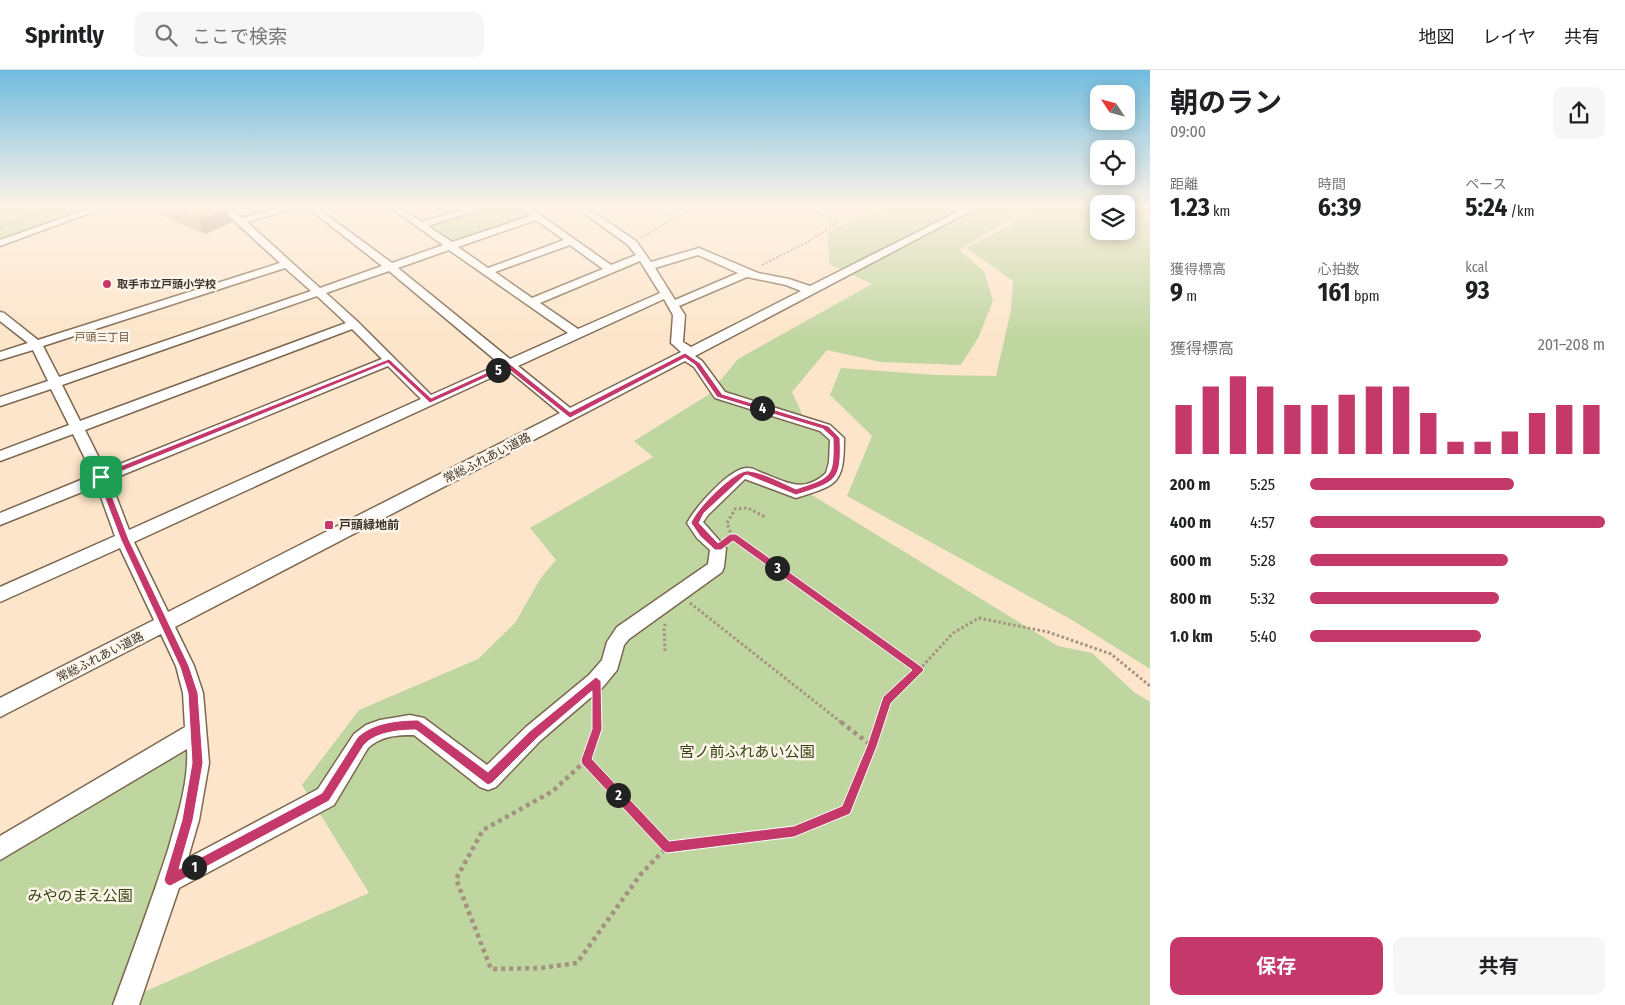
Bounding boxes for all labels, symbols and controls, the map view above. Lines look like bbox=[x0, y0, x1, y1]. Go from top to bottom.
search box bbox=[134, 12, 484, 57]
text: Sprintly bbox=[25, 21, 104, 49]
icon: search bbox=[152, 21, 180, 49]
text: ここで検索 bbox=[192, 25, 287, 48]
text: 地図 bbox=[1419, 26, 1455, 48]
text: レイヤ bbox=[1483, 26, 1536, 48]
text: 共有 bbox=[1564, 26, 1600, 48]
north arrow bbox=[1090, 85, 1135, 130]
map controls bbox=[1090, 85, 1135, 240]
text: 朝のラン bbox=[1170, 86, 1282, 119]
button: share bbox=[1553, 87, 1605, 139]
text: 09:00 bbox=[1170, 122, 1206, 141]
button: locate bbox=[1090, 140, 1135, 185]
text: 距離 bbox=[1170, 176, 1198, 193]
text: 時間 bbox=[1318, 176, 1346, 193]
text: ペース bbox=[1465, 176, 1507, 193]
text: 1.23 bbox=[1170, 193, 1210, 223]
text: 6:39 bbox=[1318, 193, 1361, 223]
text: 5:24 bbox=[1465, 193, 1507, 223]
button: layers bbox=[1090, 195, 1135, 240]
text: km bbox=[1210, 203, 1230, 220]
text: /km bbox=[1507, 203, 1534, 220]
text: kcal bbox=[1465, 259, 1488, 276]
text: 獲得標高 bbox=[1170, 261, 1226, 278]
text: 心拍数 bbox=[1318, 261, 1360, 278]
text: 93 bbox=[1465, 276, 1490, 306]
marker: 取手市立戸頭小学校 bbox=[101, 278, 113, 290]
place label: 取手市立戸頭小学校 bbox=[117, 278, 216, 291]
text: 9 bbox=[1170, 278, 1183, 308]
text: 161 bbox=[1318, 278, 1351, 308]
text: m bbox=[1183, 288, 1197, 305]
text: bpm bbox=[1351, 288, 1380, 305]
district label: 戸頭三丁目 bbox=[75, 331, 130, 344]
text: 201–208 m bbox=[1538, 335, 1605, 354]
text: 獲得標高 bbox=[1170, 339, 1234, 358]
pin: 5 bbox=[486, 358, 510, 382]
text: 5 bbox=[495, 362, 502, 379]
pin: 4 bbox=[750, 396, 774, 420]
text: 4 bbox=[759, 400, 766, 417]
street label: 常総ふれあい道路 bbox=[441, 430, 533, 486]
pin bbox=[80, 456, 122, 498]
icon: arrive bbox=[87, 463, 115, 491]
text: 200 m bbox=[1170, 475, 1210, 494]
text: 5:25 bbox=[1250, 475, 1275, 494]
text: 400 m bbox=[1170, 513, 1211, 532]
text: 4:57 bbox=[1250, 513, 1275, 532]
place label: 戸頭緑地前 bbox=[339, 518, 399, 532]
marker: 戸頭緑地前 bbox=[323, 519, 335, 531]
text: 600 m bbox=[1170, 551, 1211, 570]
text: 5:28 bbox=[1250, 551, 1276, 570]
pin: 3 bbox=[764, 556, 790, 580]
text: 3 bbox=[774, 560, 781, 577]
text: 800 m bbox=[1170, 589, 1211, 608]
text: 5:32 bbox=[1250, 589, 1275, 608]
text: 1.0 km bbox=[1170, 627, 1213, 646]
text: 5:40 bbox=[1250, 627, 1277, 646]
street label: 常総ふれあい道路 bbox=[54, 629, 146, 685]
park label: 宮ノ前ふれあい公園 bbox=[679, 743, 815, 761]
pin: 2 bbox=[606, 782, 630, 808]
text: 2 bbox=[615, 787, 622, 804]
pin: 1 bbox=[182, 854, 206, 880]
text: 1 bbox=[192, 859, 197, 876]
park label: みやのまえ公園 bbox=[27, 887, 133, 905]
button: 保存 bbox=[1170, 937, 1383, 995]
button: 共有 bbox=[1393, 937, 1605, 995]

